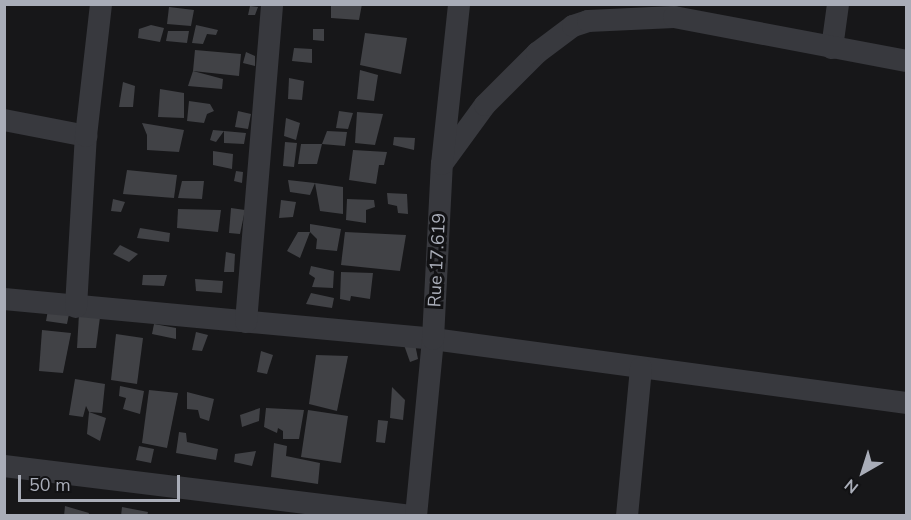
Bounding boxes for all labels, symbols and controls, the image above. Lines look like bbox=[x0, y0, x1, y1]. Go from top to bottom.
street label: Rue 17.619 bbox=[424, 212, 450, 308]
north arrow bbox=[833, 442, 893, 502]
scale bar bbox=[21, 463, 183, 501]
text: 50 m bbox=[29, 473, 71, 497]
text: N bbox=[840, 474, 863, 498]

